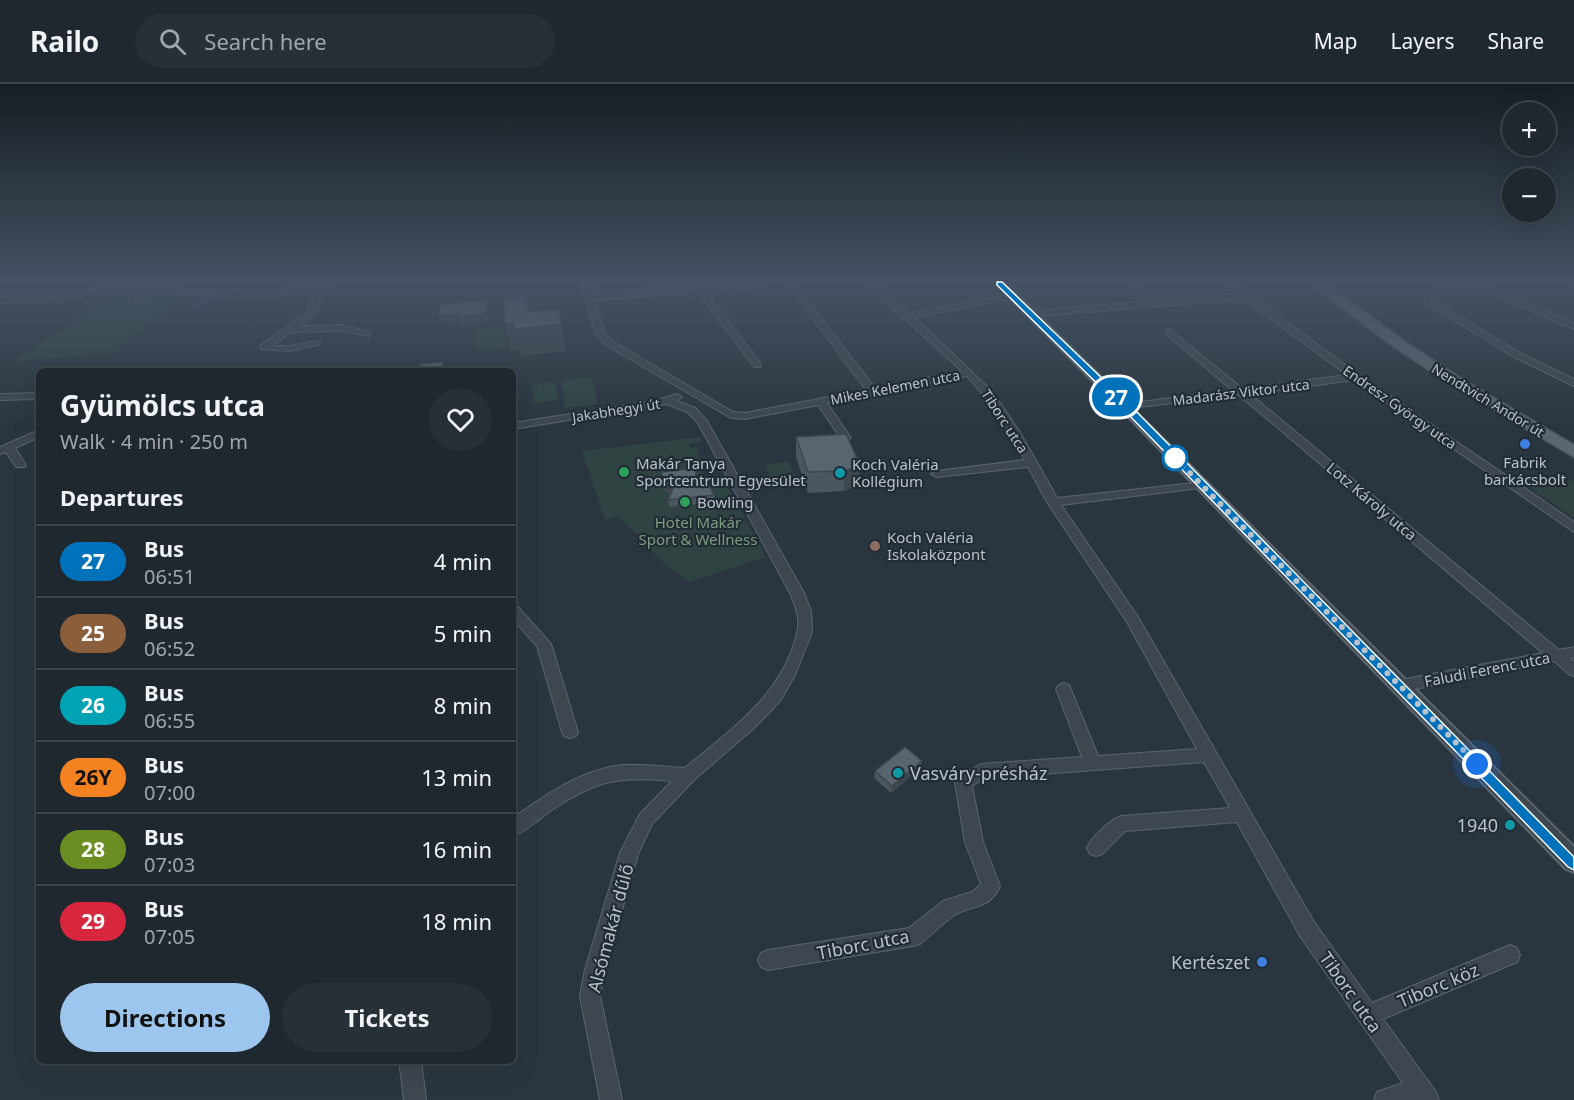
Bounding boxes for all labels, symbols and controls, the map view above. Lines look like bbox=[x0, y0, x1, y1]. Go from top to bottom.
search box bbox=[135, 14, 555, 68]
text: Railo bbox=[30, 22, 99, 60]
icon: search bbox=[156, 25, 189, 58]
text: Search here bbox=[204, 26, 327, 56]
text: Map bbox=[1314, 27, 1358, 55]
text: Layers bbox=[1391, 27, 1455, 55]
text: Share bbox=[1488, 27, 1544, 55]
map controls bbox=[1502, 102, 1556, 222]
button: + bbox=[1502, 102, 1556, 156]
button: − bbox=[1502, 168, 1556, 222]
street label: Nendtvich Andor út bbox=[1428, 359, 1548, 441]
street label: Endresz György utca bbox=[1339, 361, 1461, 453]
street label: Mikes Kelemen utca bbox=[829, 365, 961, 409]
street label: Madarász Viktor utca bbox=[1171, 374, 1311, 410]
line badge: 27 bbox=[1089, 378, 1143, 416]
text: 27 bbox=[1104, 383, 1128, 411]
street label: Tiborc utca bbox=[977, 385, 1033, 457]
text: Gyümölcs utca bbox=[60, 386, 265, 424]
button: heart bbox=[429, 388, 492, 451]
street label: Jakabhegyi út bbox=[569, 394, 661, 427]
text: Walk · 4 min · 250 m bbox=[60, 428, 248, 455]
marker: Fabrik barkácsbolt bbox=[1518, 437, 1532, 451]
unlabelled marker bbox=[1162, 445, 1188, 471]
place label: Fabrik barkácsbolt bbox=[1484, 452, 1567, 489]
place label: Makár Tanya Sportcentrum Egyesület bbox=[636, 453, 806, 490]
place label: Koch Valéria Kollégium bbox=[852, 454, 939, 491]
street label: Lotz Károly utca bbox=[1323, 457, 1421, 545]
marker: Makár Tanya Sportcentrum Egyesület bbox=[617, 465, 631, 479]
marker: Koch Valéria Kollégium bbox=[833, 466, 847, 480]
text: Departures bbox=[60, 482, 184, 512]
place label: Bowling bbox=[697, 492, 754, 512]
marker: Bowling bbox=[678, 495, 692, 509]
park label: Hotel Makár Sport & Wellness bbox=[639, 512, 757, 549]
place label: Koch Valéria Iskolaközpont bbox=[887, 527, 986, 564]
text: Bus bbox=[144, 533, 184, 563]
marker: Koch Valéria Iskolaközpont bbox=[868, 539, 882, 553]
text: 4 min bbox=[434, 546, 492, 576]
text: 27 bbox=[81, 547, 105, 575]
text: 06:51 bbox=[144, 563, 195, 590]
text: Bus bbox=[144, 605, 184, 635]
text: 5 min bbox=[434, 618, 492, 648]
text: 25 bbox=[81, 619, 105, 647]
text: 06:52 bbox=[144, 635, 195, 662]
street label: Faludi Ferenc utca bbox=[1422, 647, 1552, 691]
text: Bus bbox=[144, 677, 184, 707]
text: 8 min bbox=[434, 690, 492, 720]
text: 26 bbox=[81, 691, 105, 719]
text: 06:55 bbox=[144, 707, 195, 734]
text: Bus bbox=[144, 749, 184, 779]
your location bbox=[1462, 749, 1492, 779]
place label: Vasváry-présház bbox=[910, 761, 1047, 785]
text: 13 min bbox=[421, 762, 492, 792]
text: 26Y bbox=[74, 763, 112, 791]
marker: Vasváry-présház bbox=[891, 766, 905, 780]
text: 07:00 bbox=[144, 779, 195, 806]
place label: 1940 bbox=[1457, 813, 1498, 837]
marker: 1940 bbox=[1503, 818, 1517, 832]
text: Bus bbox=[144, 821, 184, 851]
text: 16 min bbox=[421, 834, 492, 864]
text: 28 bbox=[81, 835, 105, 863]
text: 07:03 bbox=[144, 851, 195, 878]
street label: Alsómakár dűlő bbox=[581, 861, 639, 995]
text: Bus bbox=[144, 893, 184, 923]
text: 18 min bbox=[421, 906, 492, 936]
text: 29 bbox=[81, 907, 105, 935]
text: 07:05 bbox=[144, 923, 195, 950]
street label: Tiborc utca bbox=[815, 923, 911, 965]
street label: Tiborc utca bbox=[1314, 947, 1388, 1037]
place label: Kertészet bbox=[1171, 950, 1250, 974]
marker: Kertészet bbox=[1255, 955, 1269, 969]
street label: Tiborc köz bbox=[1394, 957, 1482, 1013]
button: Directions bbox=[60, 983, 270, 1052]
button: Tickets bbox=[282, 983, 492, 1052]

